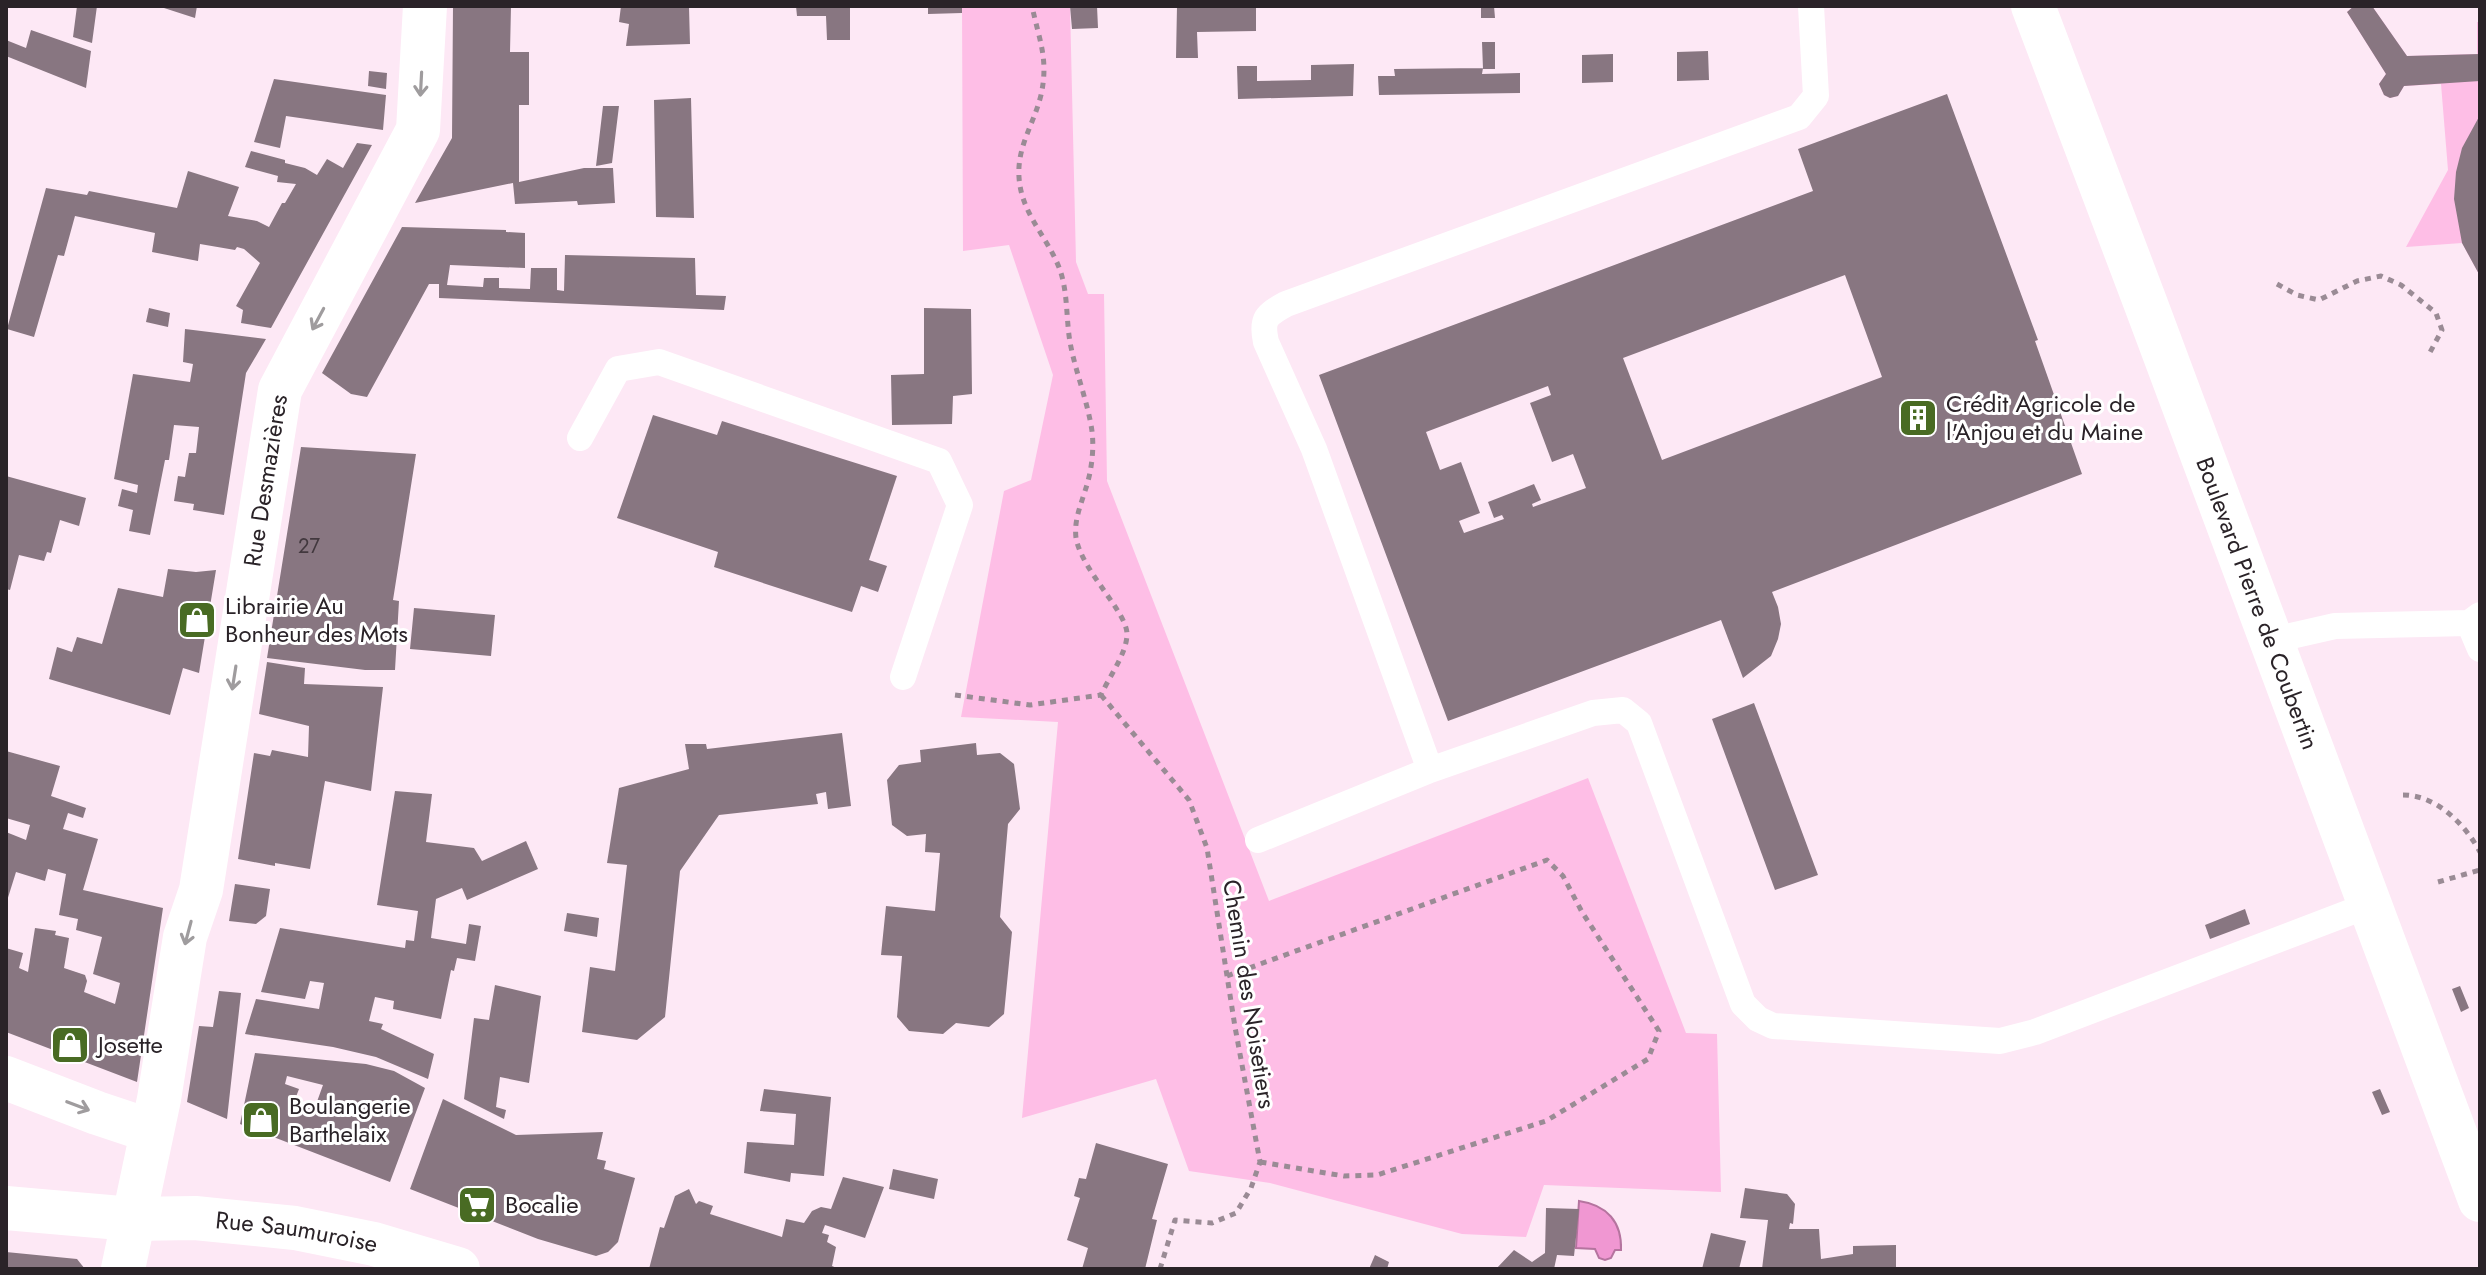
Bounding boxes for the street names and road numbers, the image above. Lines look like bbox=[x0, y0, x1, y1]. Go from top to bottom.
street label: Rue Desmazières bbox=[234, 392, 296, 569]
street label: Boulevard Pierre de Coubertin bbox=[2187, 452, 2328, 754]
street label: Chemin des Noisetiers bbox=[1214, 877, 1285, 1111]
street label: Rue Saumuroise bbox=[214, 1202, 381, 1261]

